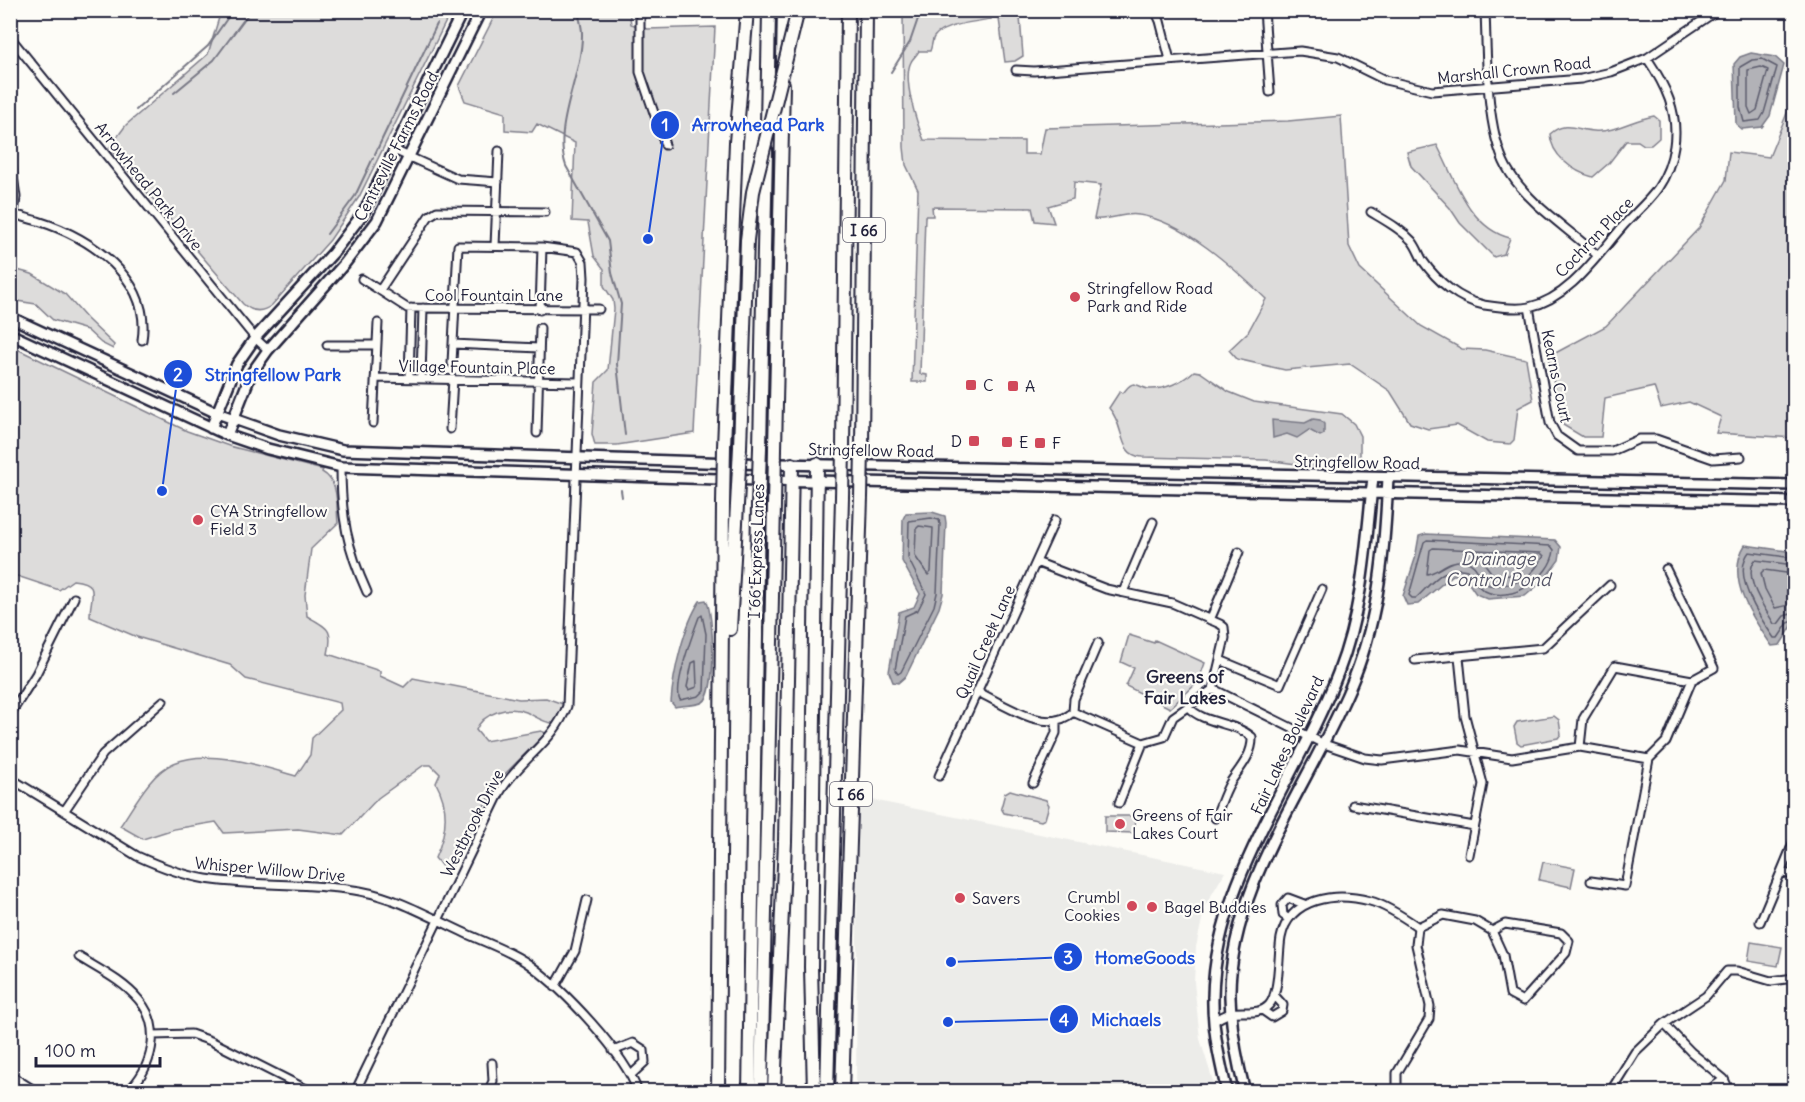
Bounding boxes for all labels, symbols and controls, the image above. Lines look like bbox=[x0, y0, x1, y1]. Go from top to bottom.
street label: Marshall Crown Road bbox=[1436, 52, 1592, 88]
street label: Centreville Farms Road bbox=[350, 68, 442, 224]
callout: Arrowhead Park bbox=[650, 107, 836, 143]
text: 1 bbox=[661, 113, 669, 136]
text: Arrowhead Park bbox=[692, 113, 824, 136]
street label: Arrowhead Park Drive bbox=[91, 118, 207, 254]
street label: Cochran Place bbox=[1551, 193, 1637, 281]
road number: I 66 bbox=[843, 218, 885, 242]
place label: Stringfellow Road Park and Ride bbox=[1087, 278, 1213, 316]
street label: Cool Fountain Lane bbox=[425, 285, 563, 305]
marker: Stringfellow Road Park and Ride bbox=[1068, 290, 1082, 304]
street label: Kearns Court bbox=[1537, 328, 1577, 425]
callout: Stringfellow Park bbox=[163, 356, 354, 392]
street label: Village Fountain Place bbox=[398, 356, 556, 378]
text: 2 bbox=[173, 363, 183, 386]
text: Stringfellow Park bbox=[205, 363, 341, 386]
place label: C bbox=[983, 375, 994, 395]
place label: A bbox=[1025, 376, 1035, 396]
marker: C bbox=[964, 378, 978, 392]
marker: A bbox=[1006, 379, 1020, 393]
place label: D bbox=[951, 431, 962, 451]
place label: E bbox=[1019, 432, 1028, 452]
place label: F bbox=[1052, 433, 1061, 453]
marker: D bbox=[967, 434, 981, 448]
marker: E bbox=[1000, 435, 1014, 449]
marker: F bbox=[1033, 436, 1047, 450]
street label: Stringfellow Road bbox=[808, 439, 934, 461]
street label: Stringfellow Road bbox=[1294, 451, 1420, 473]
street label: I 66 Express Lanes bbox=[744, 483, 768, 619]
place label: CYA Stringfellow Field 3 bbox=[210, 501, 328, 539]
marker: CYA Stringfellow Field 3 bbox=[191, 513, 205, 527]
water label: Drainage Control Pond bbox=[1445, 547, 1553, 591]
street label: Quail Creek Lane bbox=[951, 582, 1019, 702]
district label: Greens of Fair Lakes bbox=[1144, 665, 1226, 709]
street label: Fair Lakes Boulevard bbox=[1246, 673, 1328, 817]
street label: Westbrook Drive bbox=[436, 766, 508, 880]
road number: I 66 bbox=[830, 782, 872, 806]
place label: Greens of Fair Lakes Court bbox=[1132, 805, 1233, 843]
marker: Greens of Fair Lakes Court bbox=[1113, 817, 1127, 831]
street label: Whisper Willow Drive bbox=[194, 852, 346, 886]
place label: Crumbl Cookies bbox=[1064, 887, 1120, 925]
place label: Savers bbox=[972, 888, 1020, 908]
marker: Savers bbox=[953, 891, 967, 905]
place label: Bagel Buddies bbox=[1164, 897, 1267, 917]
marker: Crumbl Cookies bbox=[1125, 899, 1139, 913]
marker: Bagel Buddies bbox=[1145, 900, 1159, 914]
callout: HomeGoods bbox=[1053, 939, 1207, 975]
text: 3 bbox=[1063, 946, 1073, 969]
text: HomeGoods bbox=[1095, 946, 1195, 969]
callout: Michaels bbox=[1049, 1001, 1173, 1037]
text: 4 bbox=[1059, 1008, 1070, 1031]
text: Michaels bbox=[1091, 1008, 1161, 1031]
scale bar bbox=[36, 1030, 160, 1068]
text: 100 m bbox=[45, 1039, 96, 1062]

